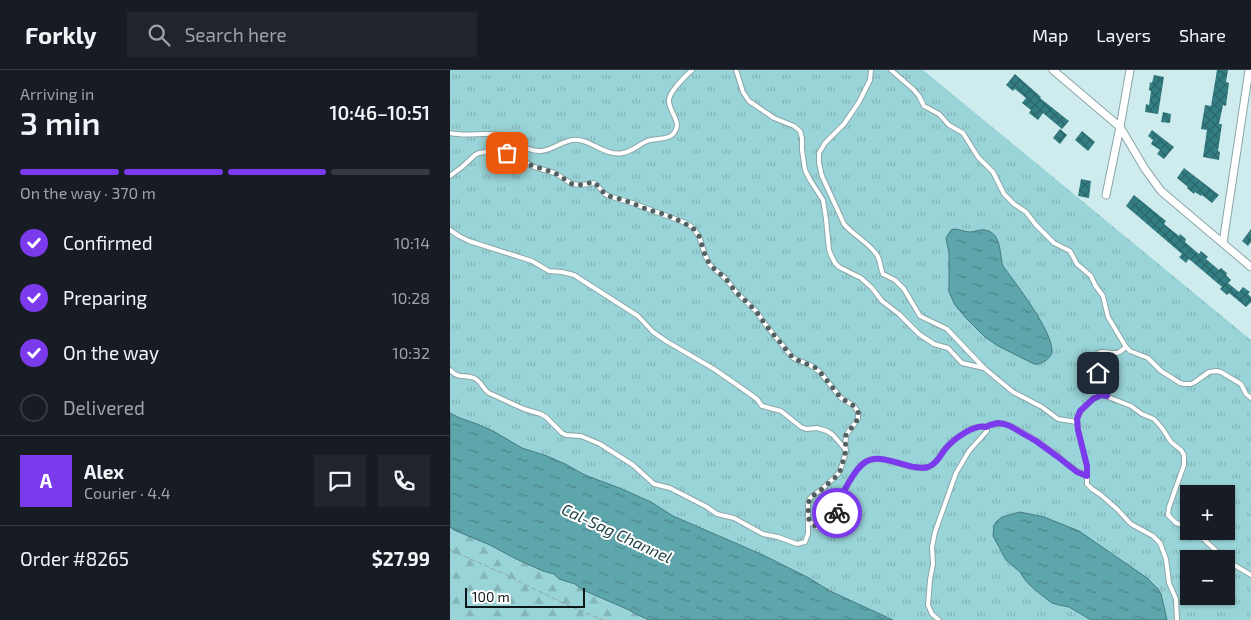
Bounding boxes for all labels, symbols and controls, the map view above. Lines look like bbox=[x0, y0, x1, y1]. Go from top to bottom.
search box bbox=[127, 12, 477, 57]
text: Forkly bbox=[25, 20, 97, 49]
icon: search bbox=[145, 21, 173, 49]
text: Search here bbox=[185, 23, 287, 46]
text: Map bbox=[1032, 24, 1068, 46]
text: Layers bbox=[1096, 24, 1151, 46]
text: Share bbox=[1179, 24, 1226, 46]
text: Arriving in bbox=[20, 84, 94, 103]
text: 10:46–10:51 bbox=[330, 101, 430, 124]
text: 3 min bbox=[20, 103, 101, 141]
pin bbox=[486, 132, 528, 174]
icon: bag bbox=[493, 139, 521, 167]
text: On the way · 370 m bbox=[20, 183, 156, 202]
icon: check bbox=[20, 229, 48, 257]
text: Confirmed bbox=[63, 231, 153, 254]
text: 10:14 bbox=[394, 233, 430, 252]
icon: check bbox=[20, 284, 48, 312]
text: Preparing bbox=[63, 286, 147, 309]
text: 10:28 bbox=[392, 288, 430, 307]
icon: check bbox=[20, 339, 48, 367]
text: On the way bbox=[63, 341, 159, 364]
text: 10:32 bbox=[392, 343, 430, 362]
pin bbox=[1077, 352, 1119, 394]
icon: home bbox=[1084, 359, 1112, 387]
text: Delivered bbox=[63, 396, 145, 419]
button: chat bbox=[314, 455, 366, 507]
button: phone bbox=[378, 455, 430, 507]
text: Alex bbox=[84, 460, 124, 483]
text: A bbox=[40, 469, 52, 492]
text: Courier · 4.4 bbox=[84, 483, 171, 502]
map controls bbox=[1180, 485, 1235, 605]
button: + bbox=[1180, 485, 1235, 540]
courier bbox=[812, 488, 862, 538]
water label: Cal-Sag Channel bbox=[559, 499, 676, 566]
icon: bike bbox=[823, 499, 851, 527]
text: Order #8265 bbox=[20, 547, 129, 570]
text: $27.99 bbox=[372, 547, 430, 570]
button: − bbox=[1180, 550, 1235, 605]
scale bar bbox=[465, 585, 585, 608]
text: 100 m bbox=[472, 588, 510, 605]

